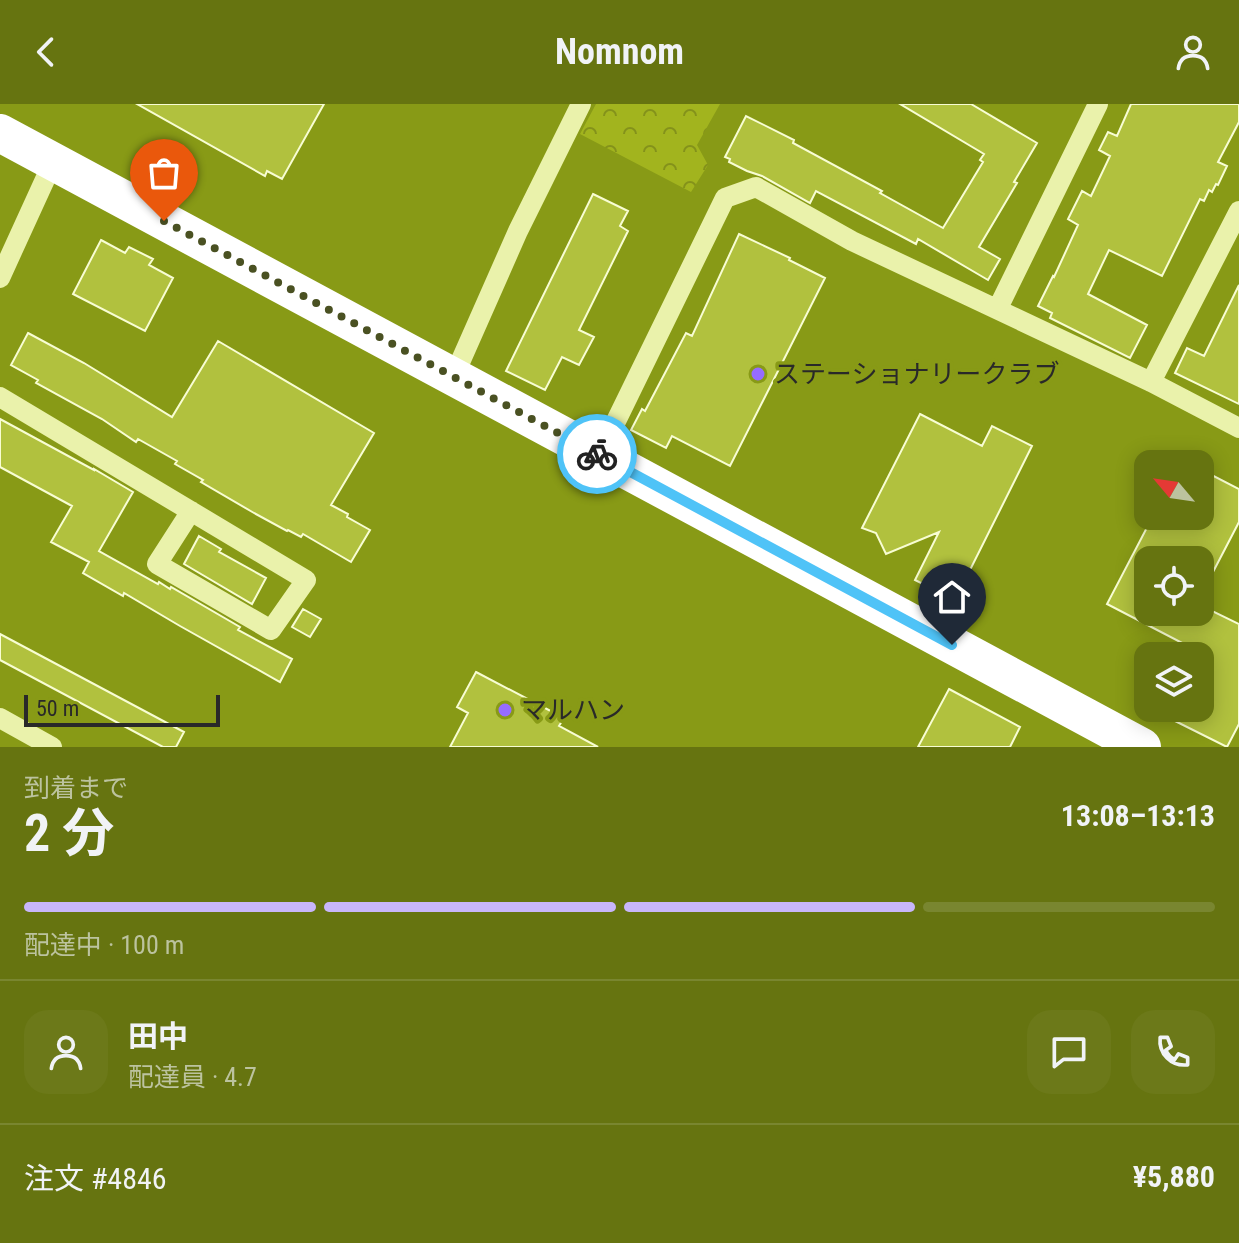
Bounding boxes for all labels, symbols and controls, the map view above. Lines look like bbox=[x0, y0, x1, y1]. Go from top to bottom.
icon: back bbox=[24, 30, 68, 74]
icon: person bbox=[1171, 30, 1215, 74]
text: Nomnom bbox=[555, 31, 684, 73]
pin bbox=[130, 139, 198, 221]
icon: bag bbox=[142, 151, 186, 195]
place label: ステーショナリークラブ bbox=[774, 359, 1059, 389]
marker: ステーショナリークラブ bbox=[749, 365, 767, 383]
courier bbox=[557, 414, 637, 494]
icon: bike bbox=[575, 432, 619, 476]
north arrow bbox=[1134, 450, 1214, 530]
map controls bbox=[1134, 450, 1214, 722]
button: locate bbox=[1134, 546, 1214, 626]
pin bbox=[918, 563, 986, 645]
icon: home bbox=[930, 575, 974, 619]
button: layers bbox=[1134, 642, 1214, 722]
scale bar bbox=[24, 691, 220, 727]
place label: マルハン bbox=[521, 695, 625, 725]
text: 50 m bbox=[36, 696, 79, 721]
marker: マルハン bbox=[496, 701, 514, 719]
text: 到着まで bbox=[24, 773, 128, 803]
text: 13:08–13:13 bbox=[1061, 798, 1215, 833]
text: 2 分 bbox=[24, 803, 114, 864]
text: 配達中 · 100 m bbox=[24, 930, 184, 960]
button: person bbox=[24, 1010, 108, 1094]
button: chat bbox=[1027, 1010, 1111, 1094]
button: phone bbox=[1131, 1010, 1215, 1094]
text: 田中 bbox=[128, 1019, 188, 1054]
text: 配達員 · 4.7 bbox=[128, 1062, 257, 1092]
text: ¥5,880 bbox=[1133, 1159, 1215, 1194]
text: 注文 #4846 bbox=[24, 1161, 167, 1196]

